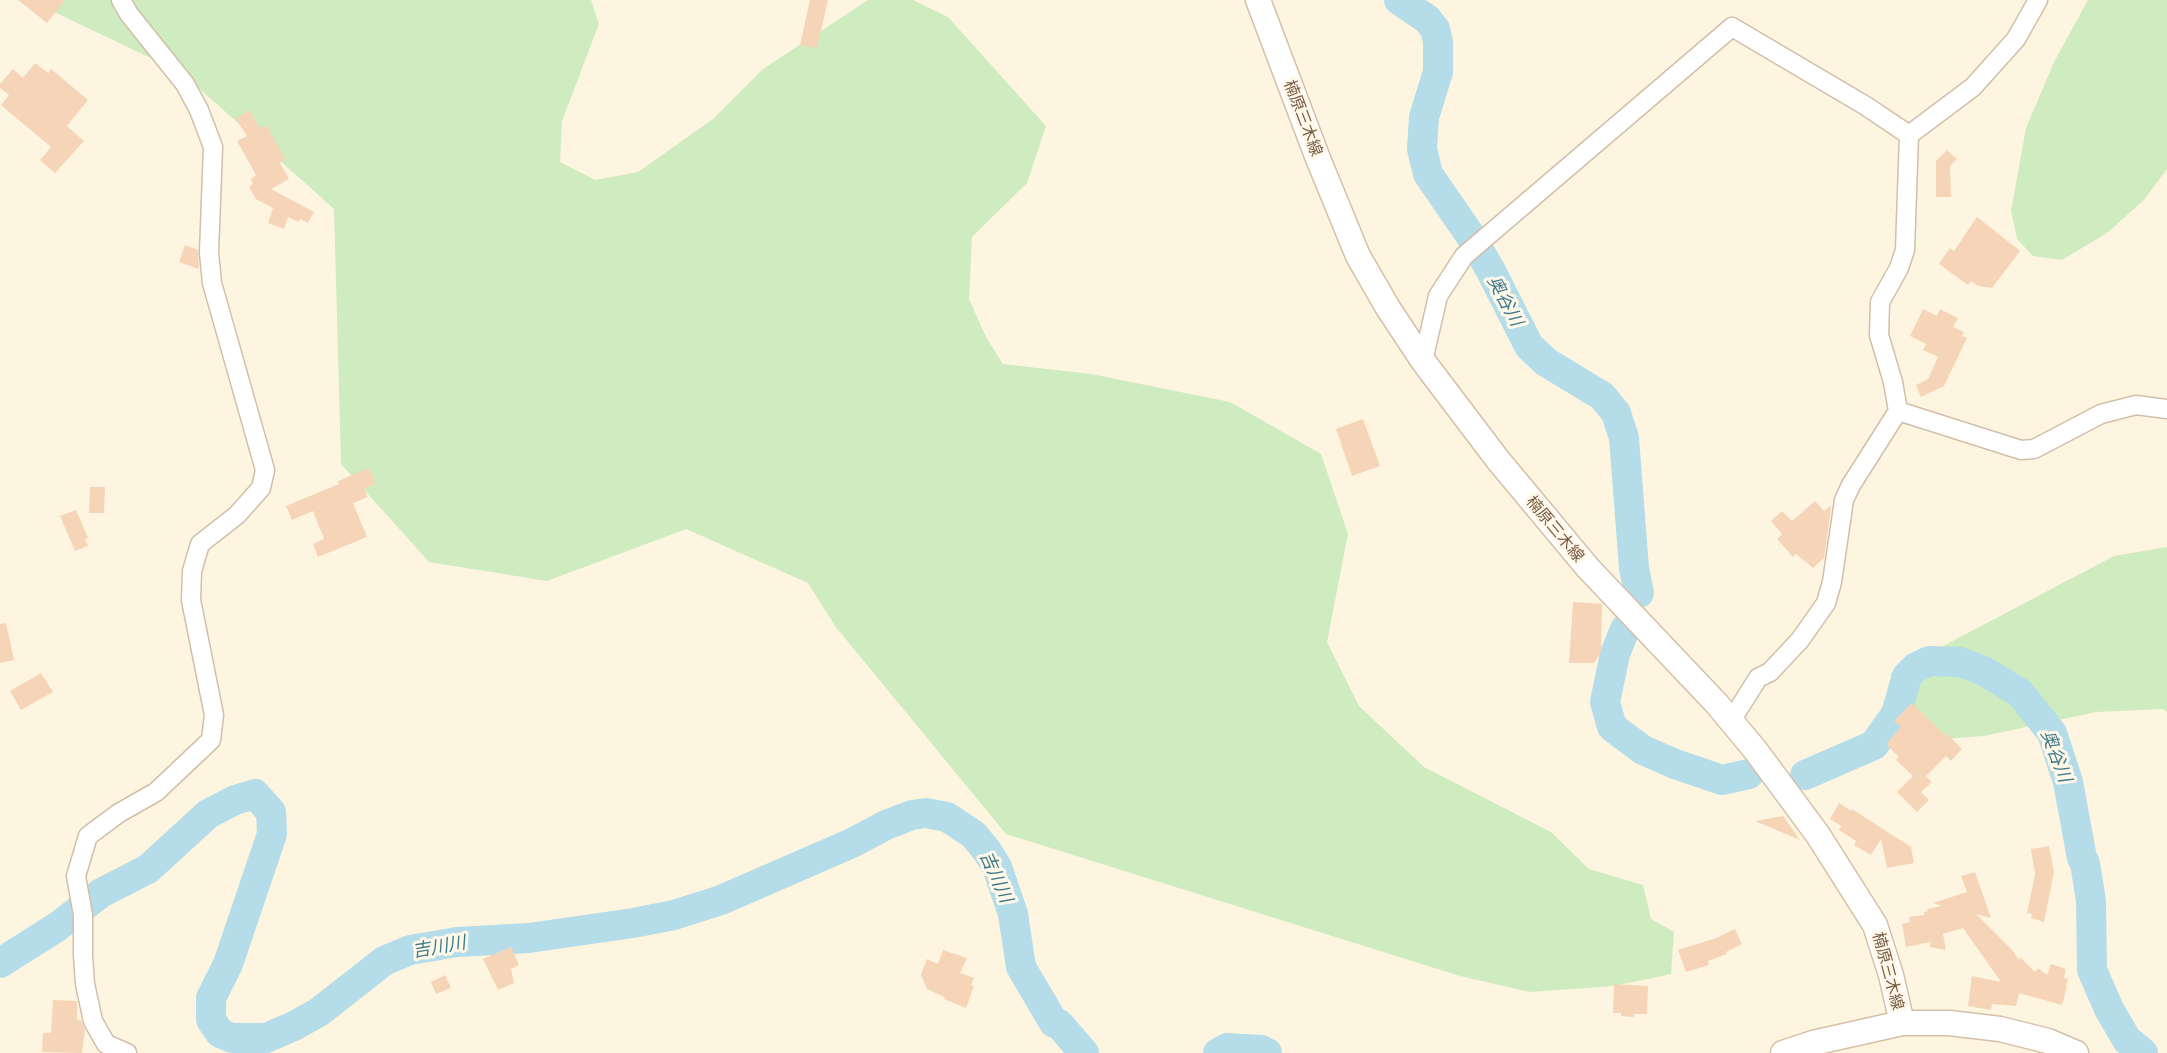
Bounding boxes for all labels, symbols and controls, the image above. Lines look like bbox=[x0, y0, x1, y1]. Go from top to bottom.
street label: 楠原三木線 bbox=[1280, 77, 1326, 159]
water label: 奥谷川 bbox=[1483, 272, 1527, 330]
street label: 楠原三木線 bbox=[1522, 492, 1588, 566]
water label: 奥谷川 bbox=[2036, 727, 2076, 785]
water label: 吉川川 bbox=[975, 848, 1017, 906]
street label: 楠原三木線 bbox=[1868, 930, 1908, 1012]
water label: 吉川川 bbox=[411, 932, 467, 962]

